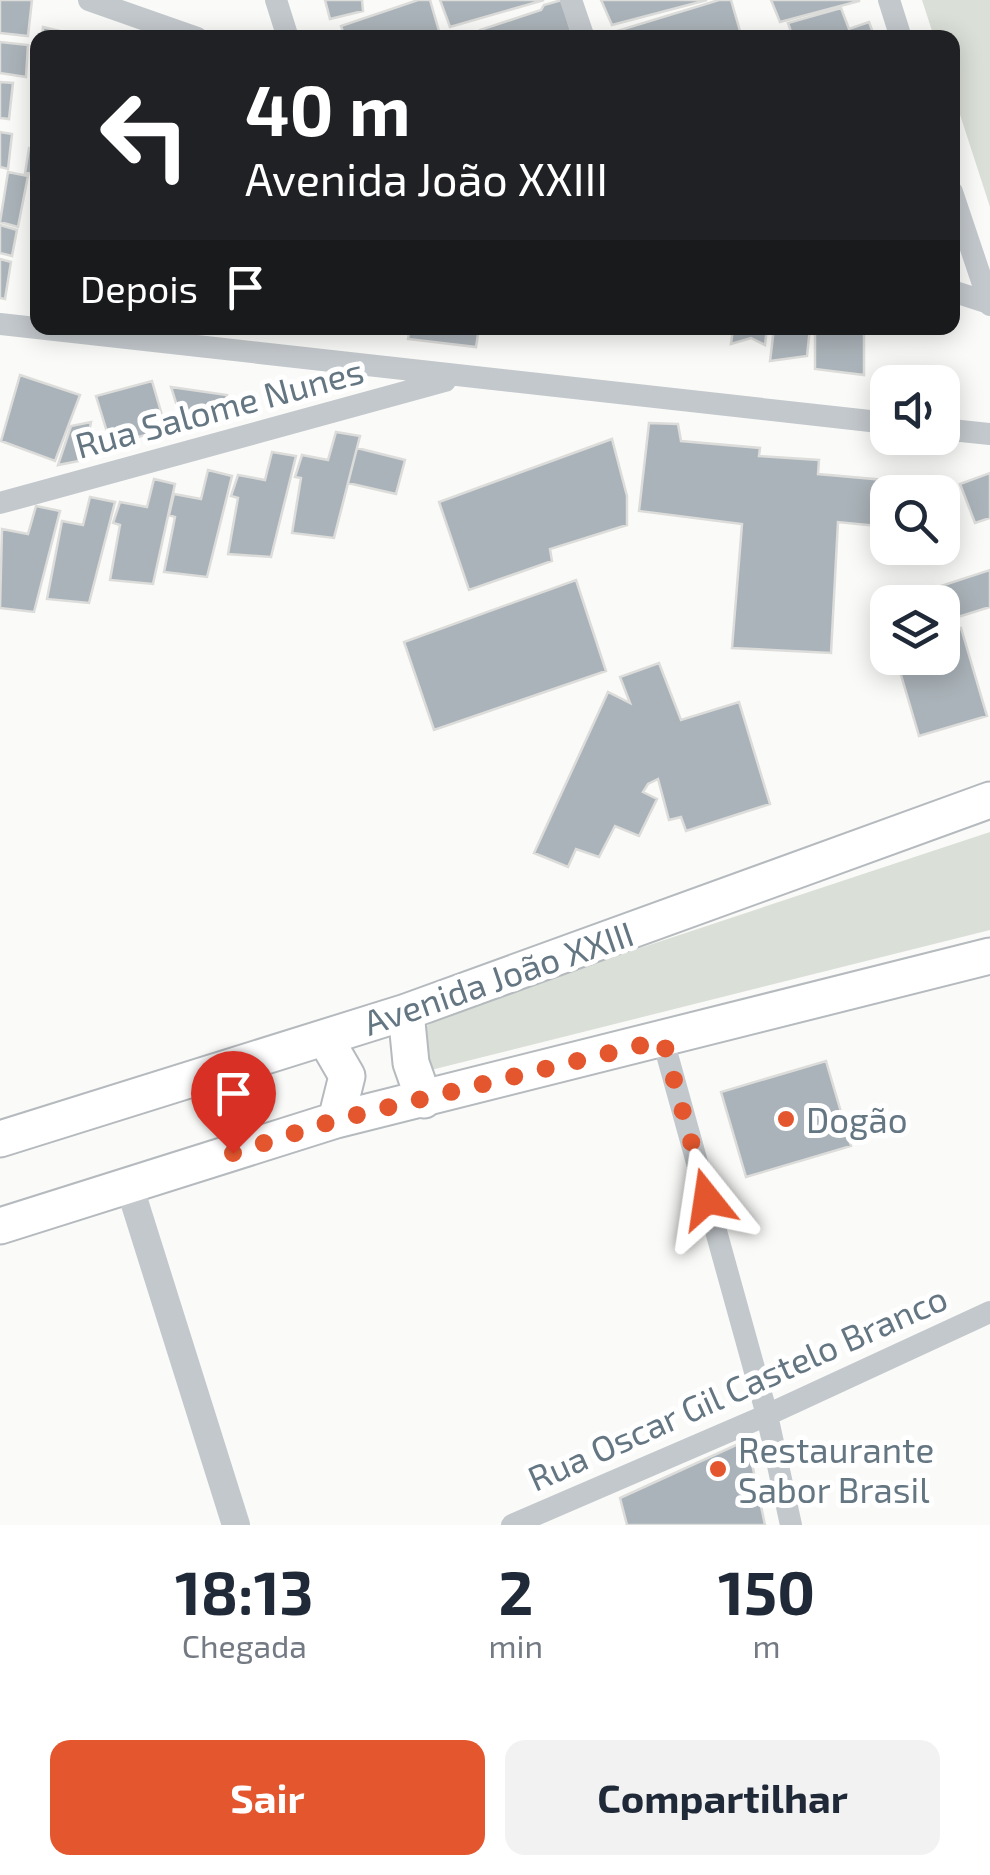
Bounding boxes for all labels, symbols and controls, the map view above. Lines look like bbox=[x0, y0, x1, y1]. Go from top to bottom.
text: 40 m bbox=[245, 66, 411, 150]
icon: left bbox=[80, 70, 210, 200]
text: Avenida João XXIII bbox=[245, 151, 608, 205]
icon: arrive bbox=[218, 260, 273, 315]
text: Depois bbox=[80, 265, 198, 311]
street label: Rua Salome Nunes bbox=[70, 348, 368, 466]
map controls bbox=[870, 365, 960, 675]
button: sound bbox=[870, 365, 960, 455]
button: search bbox=[870, 475, 960, 565]
button: layers bbox=[870, 585, 960, 675]
street label: Avenida João XXIII bbox=[358, 911, 638, 1043]
pin bbox=[191, 1051, 276, 1154]
icon: arrive bbox=[206, 1066, 261, 1121]
place label: Dogão bbox=[806, 1098, 908, 1140]
marker: Dogão bbox=[775, 1108, 797, 1130]
position arrow bbox=[655, 1147, 759, 1251]
street label: Rua Oscar Gil Castelo Branco bbox=[521, 1275, 953, 1499]
place label: Restaurante Sabor Brasil bbox=[738, 1428, 934, 1510]
marker: Restaurante Sabor Brasil bbox=[707, 1458, 729, 1480]
text: 18:13 bbox=[175, 1555, 314, 1627]
text: 2 bbox=[498, 1555, 533, 1627]
text: 150 bbox=[718, 1555, 815, 1627]
text: Chegada bbox=[182, 1626, 307, 1664]
text: min bbox=[489, 1626, 543, 1664]
text: m bbox=[753, 1626, 781, 1664]
button: Sair bbox=[50, 1740, 485, 1855]
button: Compartilhar bbox=[505, 1740, 940, 1855]

